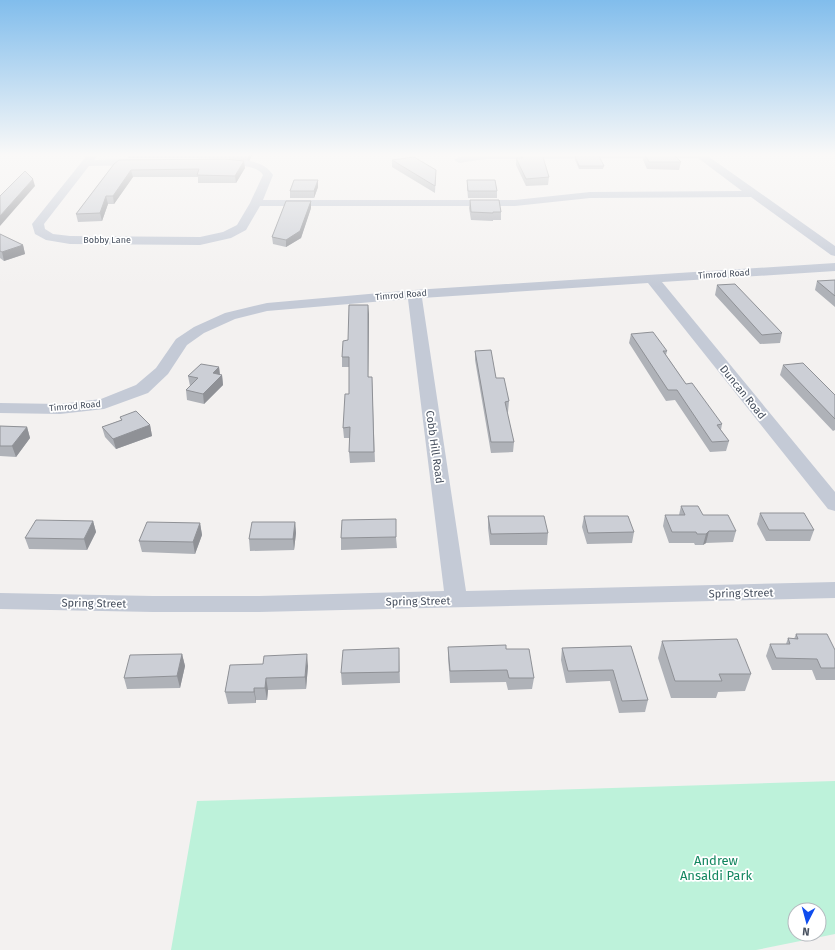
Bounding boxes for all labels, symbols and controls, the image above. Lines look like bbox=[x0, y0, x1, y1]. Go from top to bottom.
street label: Bobby Lane bbox=[83, 235, 131, 245]
street label: Timrod Road bbox=[698, 267, 750, 281]
street label: Timrod Road bbox=[375, 288, 427, 302]
street label: Duncan Road bbox=[717, 363, 768, 422]
street label: Timrod Road bbox=[49, 399, 101, 413]
street label: Cobb Hill Road bbox=[423, 410, 446, 484]
street label: Spring Street bbox=[708, 586, 774, 601]
street label: Spring Street bbox=[385, 594, 451, 609]
street label: Spring Street bbox=[61, 596, 127, 611]
park label: Andrew Ansaldi Park bbox=[680, 853, 752, 883]
north arrow bbox=[787, 902, 827, 942]
text: N bbox=[802, 925, 810, 938]

